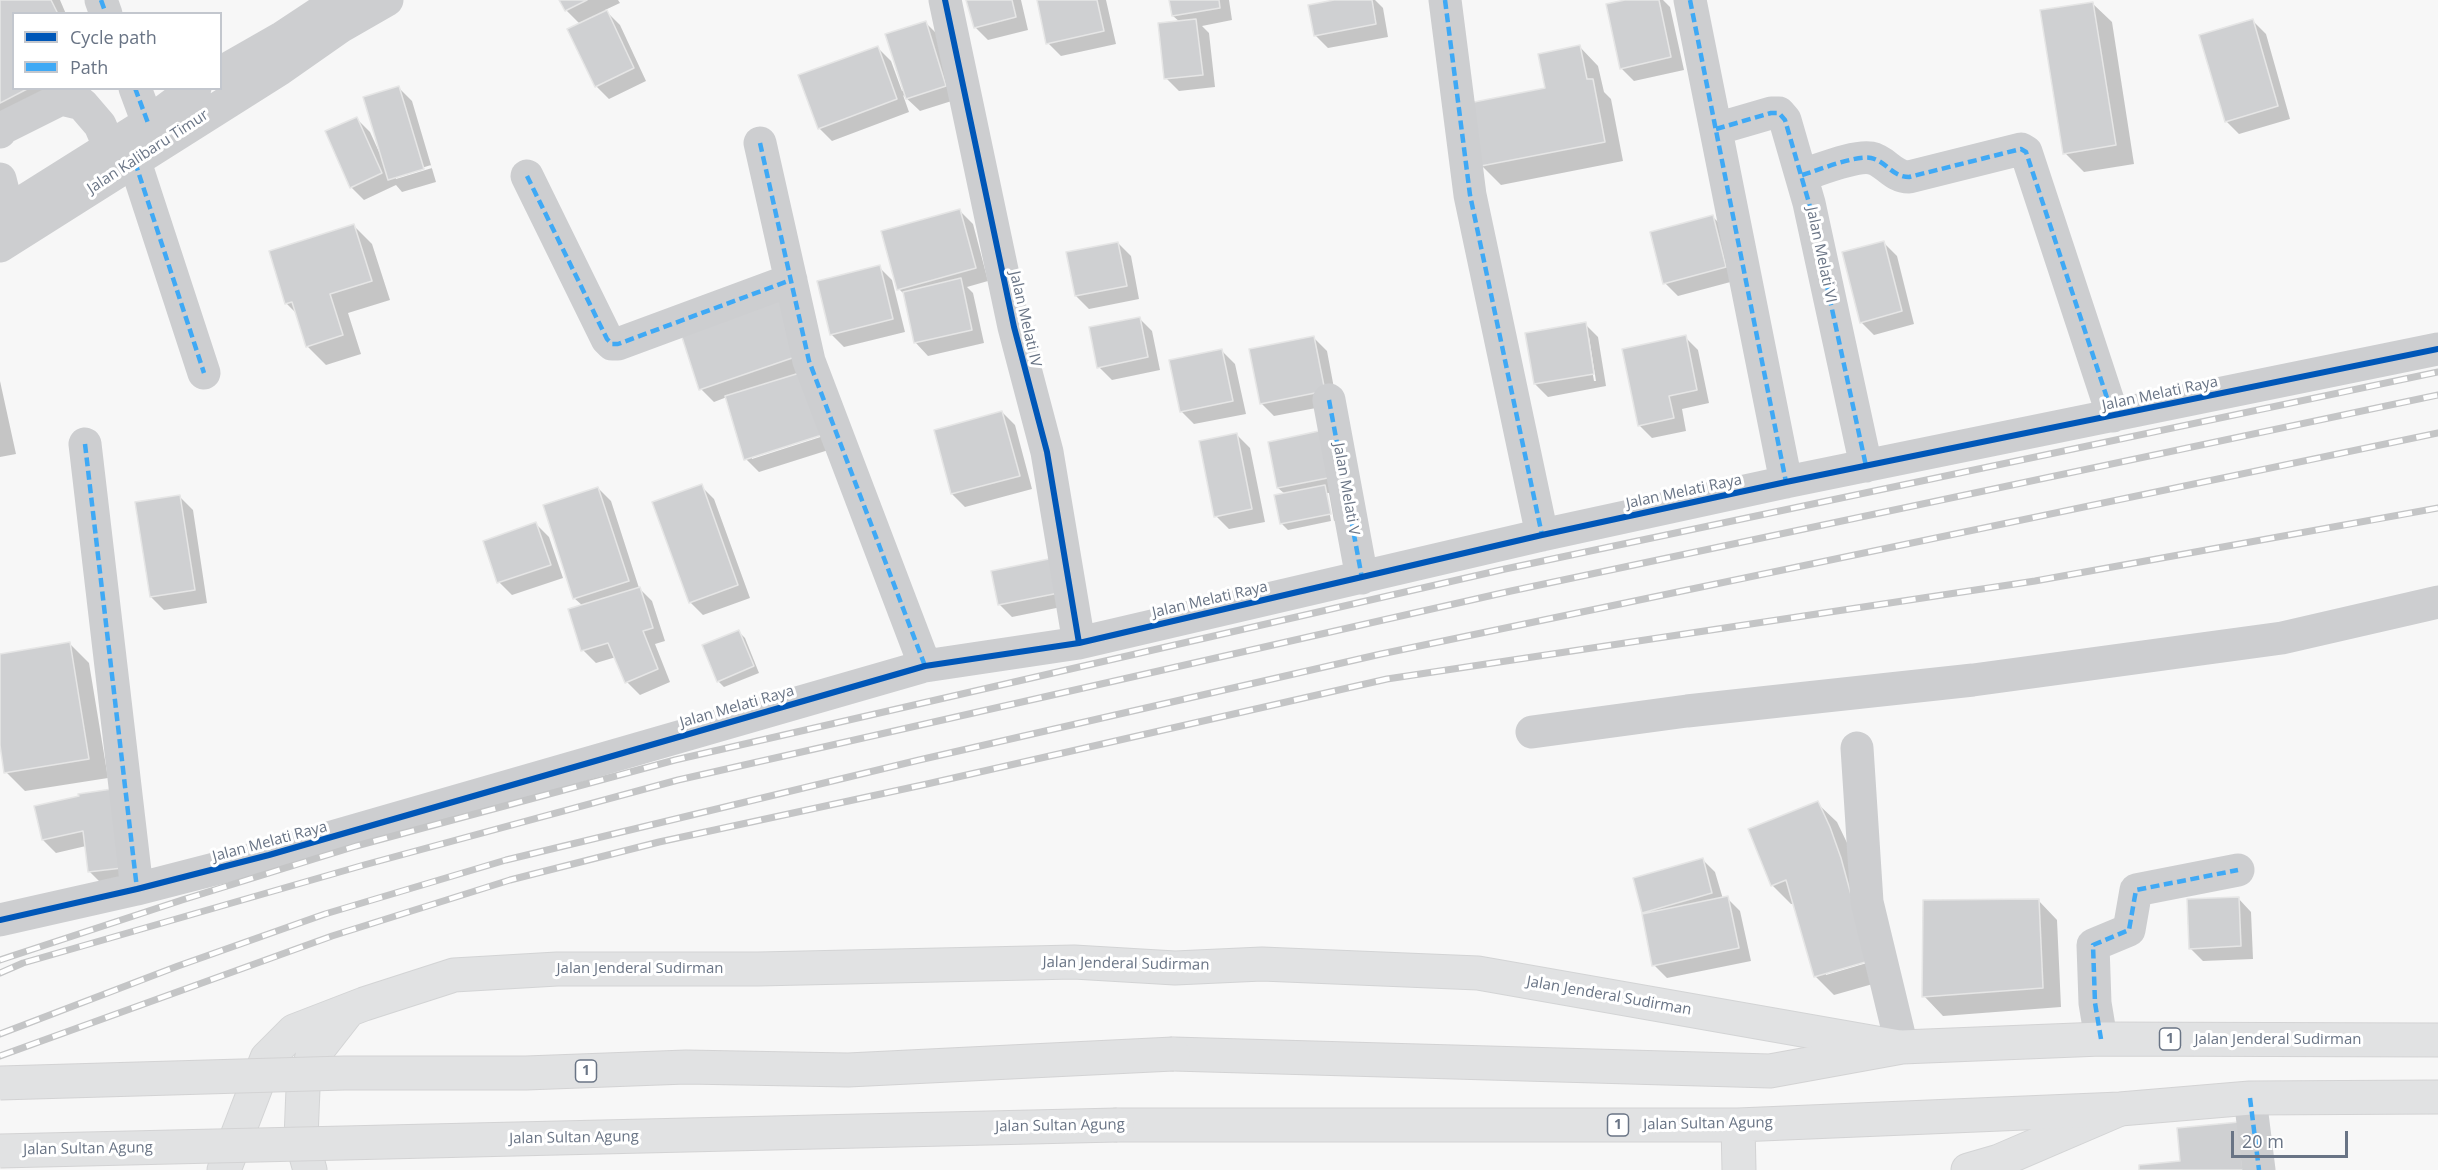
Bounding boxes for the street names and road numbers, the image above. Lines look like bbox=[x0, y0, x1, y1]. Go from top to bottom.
street label: Jalan Kalibaru Timur bbox=[84, 106, 212, 198]
street label: Jalan Melati VI bbox=[1802, 205, 1840, 305]
street label: Jalan Melati IV bbox=[1005, 269, 1045, 369]
street label: Jalan Melati Raya bbox=[2100, 373, 2220, 415]
street label: Jalan Melati V bbox=[1329, 441, 1363, 537]
street label: Jalan Melati Raya bbox=[1624, 471, 1744, 513]
street label: Jalan Melati Raya bbox=[1150, 578, 1270, 622]
street label: Jalan Melati Raya bbox=[678, 682, 796, 732]
street label: Jalan Melati Raya bbox=[211, 818, 329, 866]
street label: Jalan Jenderal Sudirman bbox=[1042, 954, 1210, 974]
street label: Jalan Jenderal Sudirman bbox=[557, 960, 723, 978]
street label: Jalan Jenderal Sudirman bbox=[1525, 973, 1693, 1019]
road number: 1 bbox=[2160, 1028, 2180, 1050]
street label: Jalan Jenderal Sudirman bbox=[2195, 1031, 2361, 1049]
road number: 1 bbox=[576, 1060, 596, 1082]
road number: 1 bbox=[1608, 1114, 1628, 1136]
street label: Jalan Sultan Agung bbox=[1643, 1114, 1773, 1134]
street label: Jalan Sultan Agung bbox=[995, 1116, 1125, 1136]
street label: Jalan Sultan Agung bbox=[509, 1128, 639, 1148]
street label: Jalan Sultan Agung bbox=[23, 1139, 153, 1159]

